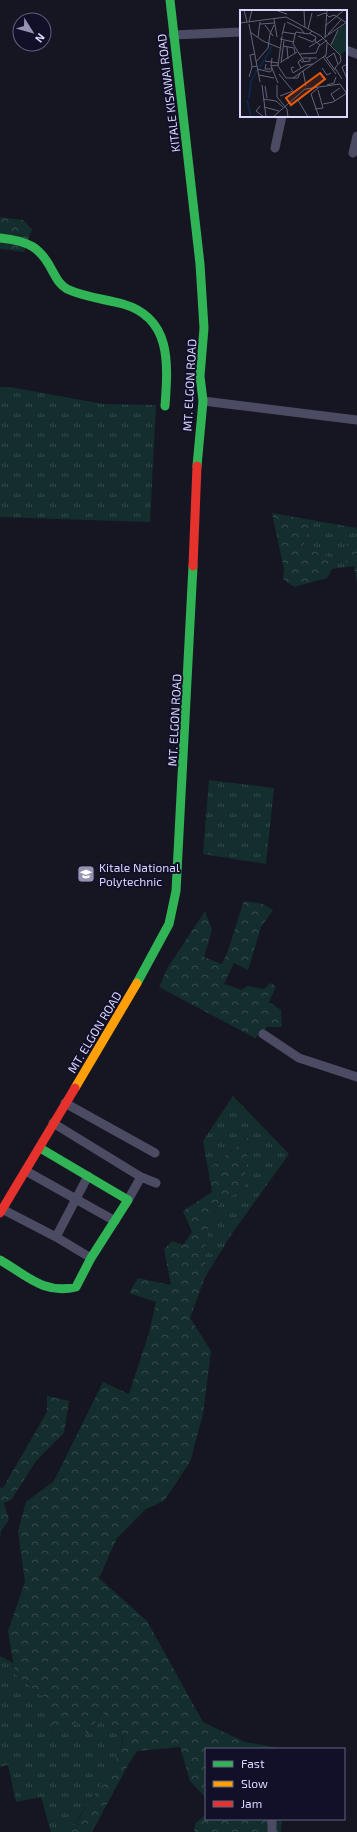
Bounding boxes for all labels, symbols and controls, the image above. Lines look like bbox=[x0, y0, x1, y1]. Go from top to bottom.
inset map bbox=[240, 10, 347, 117]
north arrow bbox=[12, 12, 52, 52]
text: N bbox=[33, 31, 48, 45]
street label: KITALE KISAWAI ROAD bbox=[154, 33, 182, 153]
street label: MT. ELGON ROAD bbox=[180, 338, 198, 432]
street label: MT. ELGON ROAD bbox=[165, 673, 183, 767]
place label: Kitale National Polytechnic bbox=[99, 860, 180, 888]
school or university icon: Kitale National Polytechnic bbox=[76, 864, 96, 884]
street label: MT. ELGON ROAD bbox=[64, 989, 124, 1075]
legend bbox=[205, 1748, 345, 1820]
text: Fast bbox=[241, 1756, 265, 1770]
text: Slow bbox=[241, 1776, 268, 1790]
text: Jam bbox=[241, 1796, 262, 1810]

